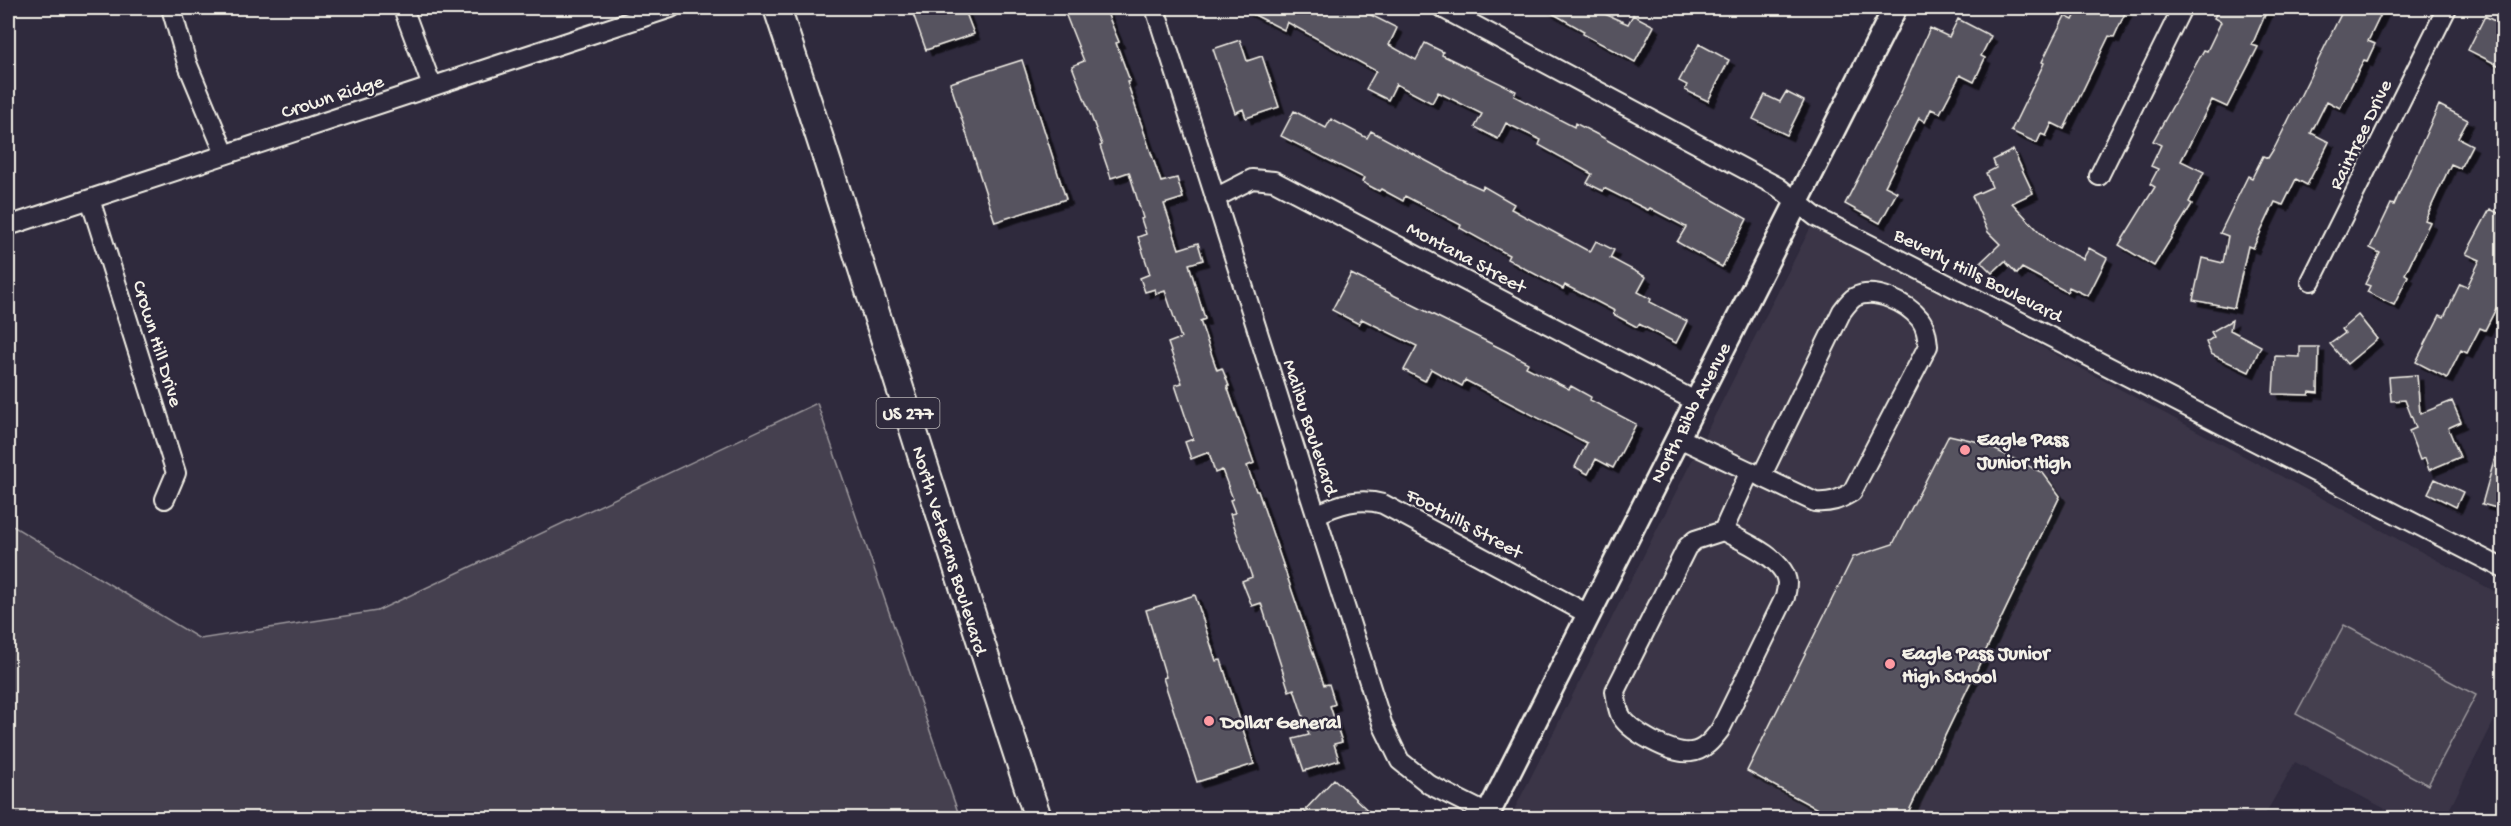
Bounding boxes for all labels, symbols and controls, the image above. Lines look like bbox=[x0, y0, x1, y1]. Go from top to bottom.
street label: Crown Ridge bbox=[279, 71, 388, 126]
street label: Raintree Drive bbox=[2326, 76, 2399, 194]
street label: Montana Street bbox=[1402, 218, 1531, 301]
street label: Beverly Hills Boulevard bbox=[1888, 224, 2067, 331]
street label: Crown Hill Drive bbox=[126, 278, 186, 411]
street label: North Bibb Avenue bbox=[1647, 339, 1738, 488]
street label: Malibu Boulevard bbox=[1276, 357, 1342, 501]
road number: US 277 bbox=[876, 398, 940, 428]
place label: Eagle Pass Junior High bbox=[1976, 430, 2071, 476]
marker: Eagle Pass Junior High bbox=[1958, 443, 1972, 457]
street label: North Veterans Boulevard bbox=[905, 444, 991, 660]
street label: Foothills Street bbox=[1400, 484, 1527, 566]
place label: Eagle Pass Junior High School bbox=[1902, 644, 2051, 690]
marker: Eagle Pass Junior High School bbox=[1883, 657, 1897, 671]
place label: Dollar General bbox=[1219, 713, 1342, 736]
marker: Dollar General bbox=[1202, 714, 1216, 728]

